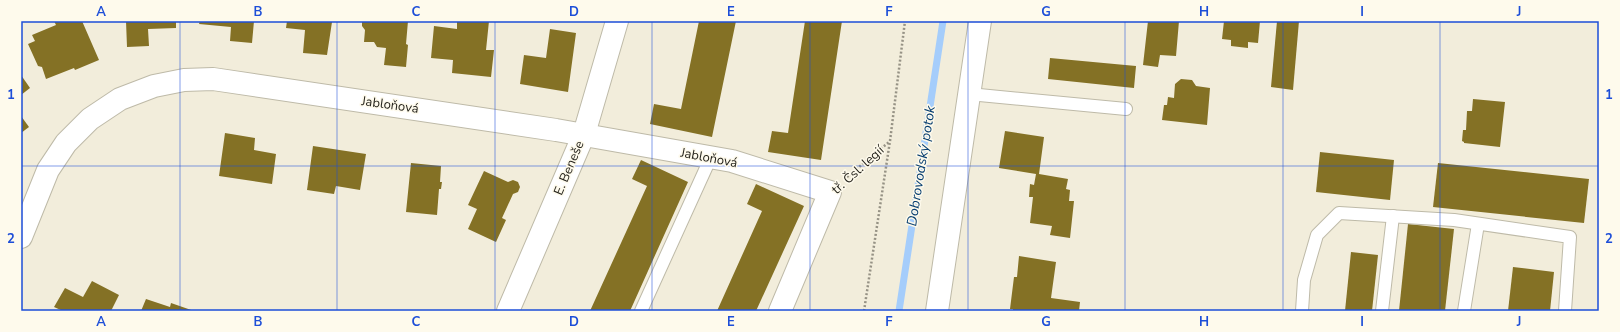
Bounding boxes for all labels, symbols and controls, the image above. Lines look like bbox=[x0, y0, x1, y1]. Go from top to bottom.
text: A bbox=[96, 3, 106, 21]
text: B bbox=[254, 3, 263, 21]
text: C bbox=[412, 3, 421, 21]
text: D bbox=[569, 3, 579, 21]
text: E bbox=[727, 3, 735, 21]
text: F bbox=[885, 3, 893, 21]
text: G bbox=[1041, 3, 1051, 21]
text: H bbox=[1199, 3, 1209, 21]
text: I bbox=[1360, 3, 1364, 21]
text: J bbox=[1516, 3, 1521, 21]
text: 1 bbox=[7, 86, 15, 104]
text: 1 bbox=[1605, 86, 1613, 104]
street label: Jabloňová bbox=[359, 92, 420, 118]
water label: Dobrovodský potok bbox=[902, 103, 940, 228]
street label: E. Beneše bbox=[550, 138, 588, 198]
street label: tř. Čsl. legií bbox=[827, 140, 889, 198]
street label: Jabloňová bbox=[678, 143, 739, 172]
text: 2 bbox=[7, 230, 15, 248]
text: 2 bbox=[1605, 230, 1613, 248]
text: A bbox=[96, 313, 106, 331]
text: B bbox=[254, 313, 263, 331]
text: C bbox=[412, 313, 421, 331]
text: D bbox=[569, 313, 579, 331]
text: E bbox=[727, 313, 735, 331]
text: F bbox=[885, 313, 893, 331]
text: G bbox=[1041, 313, 1051, 331]
text: H bbox=[1199, 313, 1209, 331]
text: I bbox=[1360, 313, 1364, 331]
text: J bbox=[1516, 313, 1521, 331]

